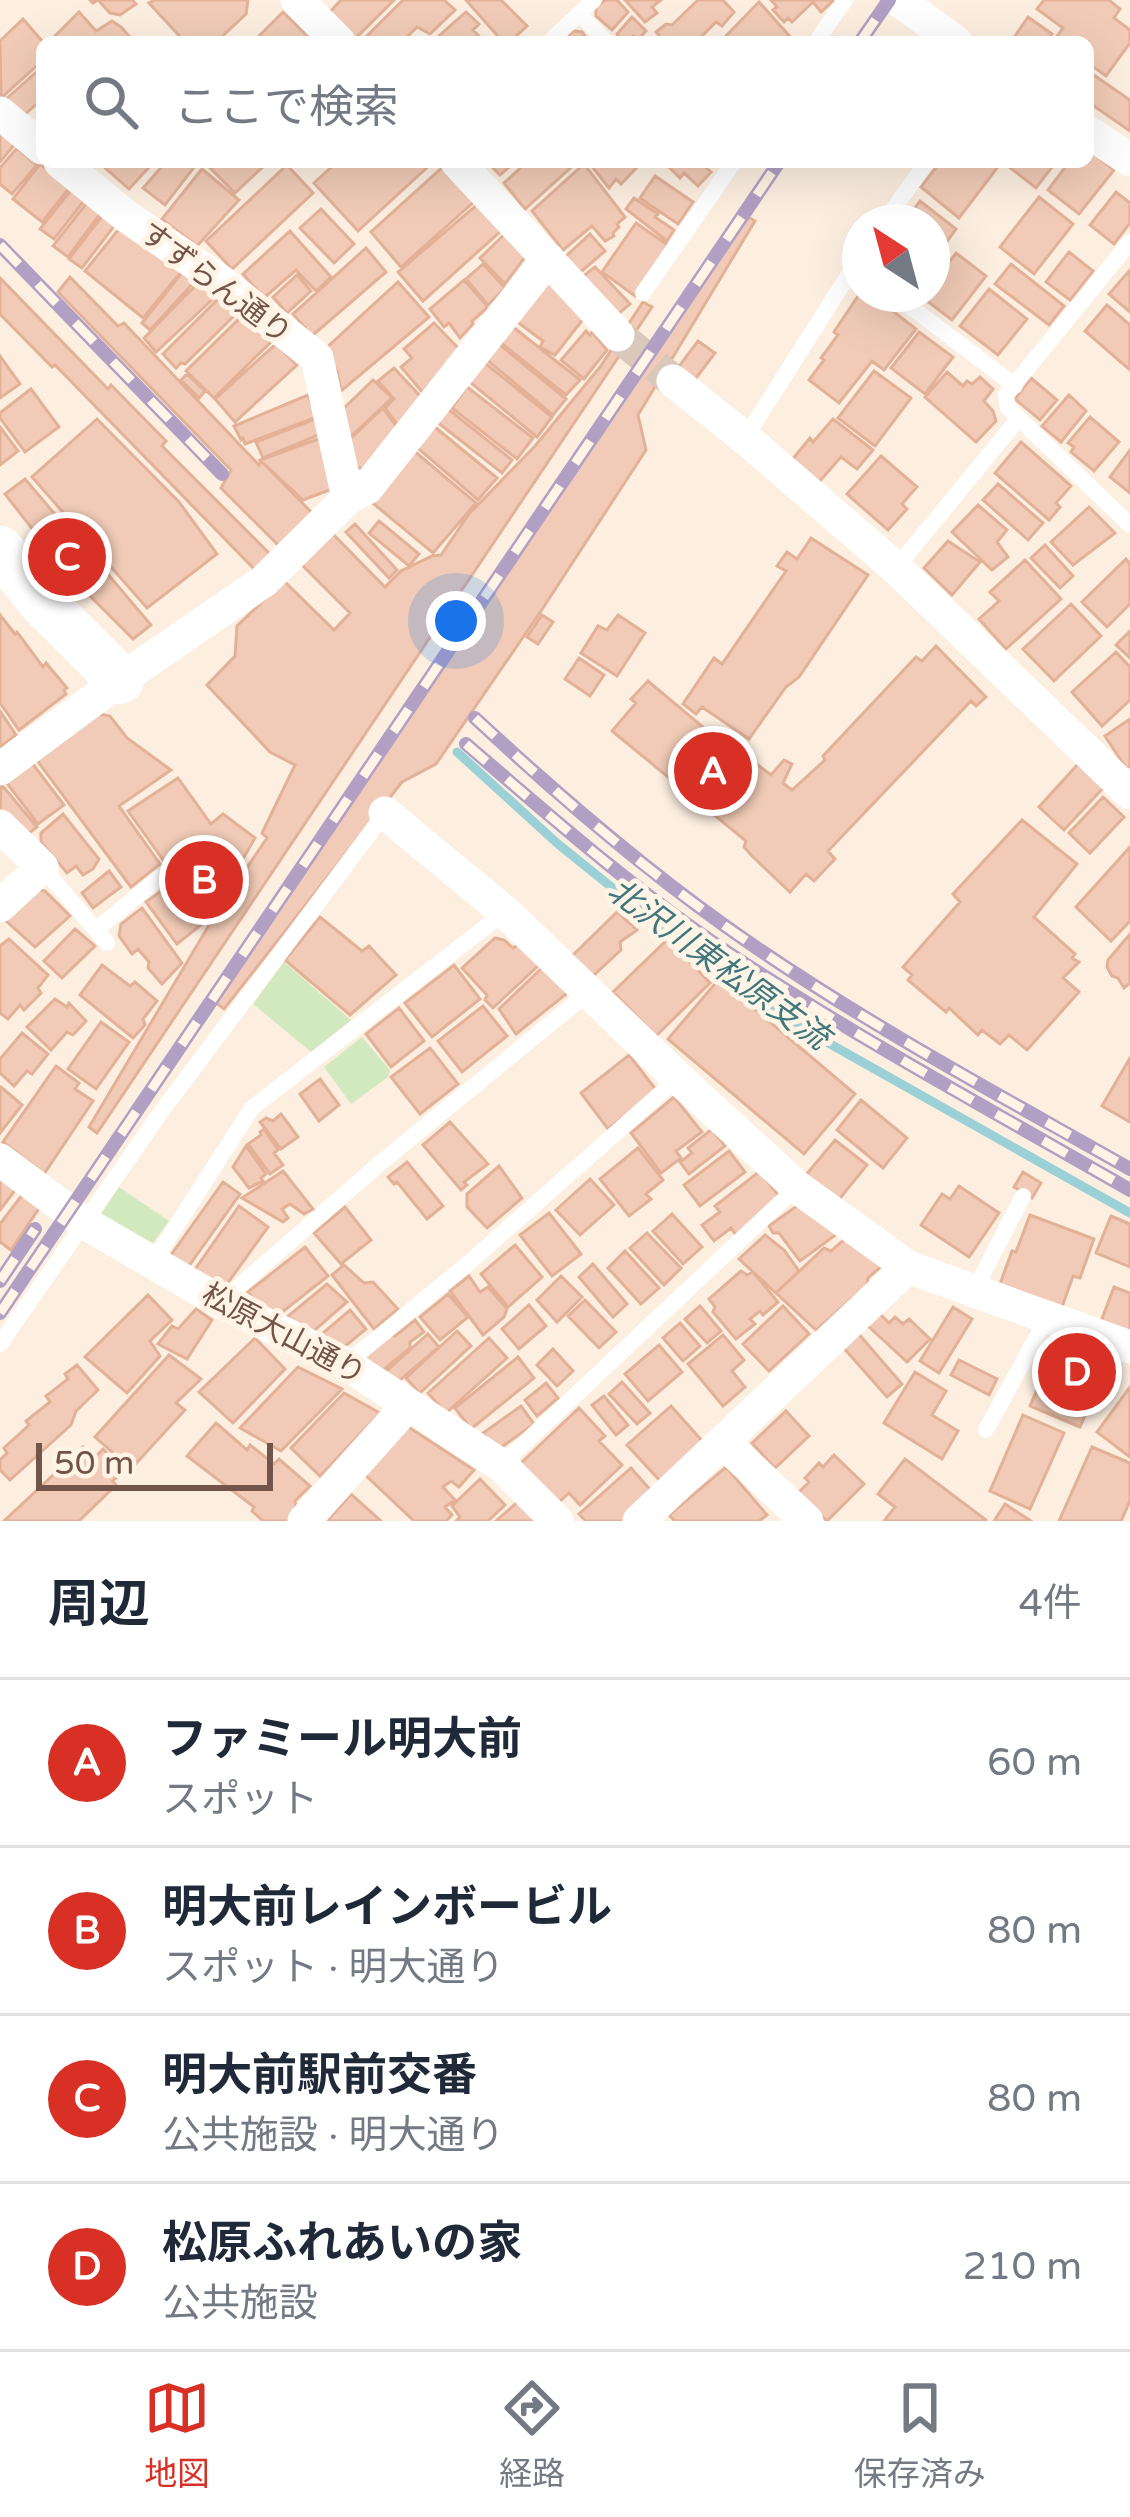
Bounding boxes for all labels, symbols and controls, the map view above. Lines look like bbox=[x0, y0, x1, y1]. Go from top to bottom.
search box bbox=[36, 36, 1094, 168]
icon: search bbox=[78, 69, 144, 135]
text: ここで検索 bbox=[174, 81, 399, 135]
north arrow bbox=[842, 204, 950, 312]
street label: すずらん通り bbox=[133, 214, 299, 352]
pin: C bbox=[28, 512, 106, 602]
your location bbox=[426, 591, 486, 651]
pin: A bbox=[674, 726, 752, 816]
pin: B bbox=[165, 835, 243, 925]
water label: 北沢川東松原支流 bbox=[600, 871, 840, 1061]
street label: 松原大山通り bbox=[196, 1276, 372, 1393]
pin: D bbox=[1038, 1327, 1116, 1417]
scale bar bbox=[36, 1437, 273, 1490]
text: 50 m bbox=[54, 1444, 134, 1483]
text: 周辺 bbox=[48, 1574, 150, 1636]
text: 4件 bbox=[1019, 1580, 1082, 1627]
text: ファミール明大前 bbox=[162, 1713, 522, 1767]
text: A bbox=[72, 1739, 102, 1786]
text: 60 m bbox=[987, 1739, 1082, 1786]
text: スポット bbox=[162, 1776, 318, 1823]
text: 明大前レインボービル bbox=[162, 1881, 612, 1935]
text: B bbox=[73, 1907, 101, 1954]
text: 80 m bbox=[987, 1907, 1082, 1954]
text: スポット · 明大通り bbox=[162, 1944, 504, 1991]
text: 明大前駅前交番 bbox=[162, 2049, 477, 2103]
text: C bbox=[73, 2075, 101, 2122]
text: 80 m bbox=[987, 2075, 1082, 2122]
text: 公共施設 · 明大通り bbox=[162, 2112, 504, 2159]
text: 松原ふれあいの家 bbox=[162, 2217, 522, 2271]
text: D bbox=[72, 2243, 102, 2290]
text: 210 m bbox=[963, 2243, 1082, 2290]
text: 公共施設 bbox=[162, 2280, 318, 2327]
tab: 地図 bbox=[144, 2375, 210, 2495]
tab: 経路 bbox=[499, 2375, 565, 2495]
tab: 保存済み bbox=[854, 2375, 986, 2495]

